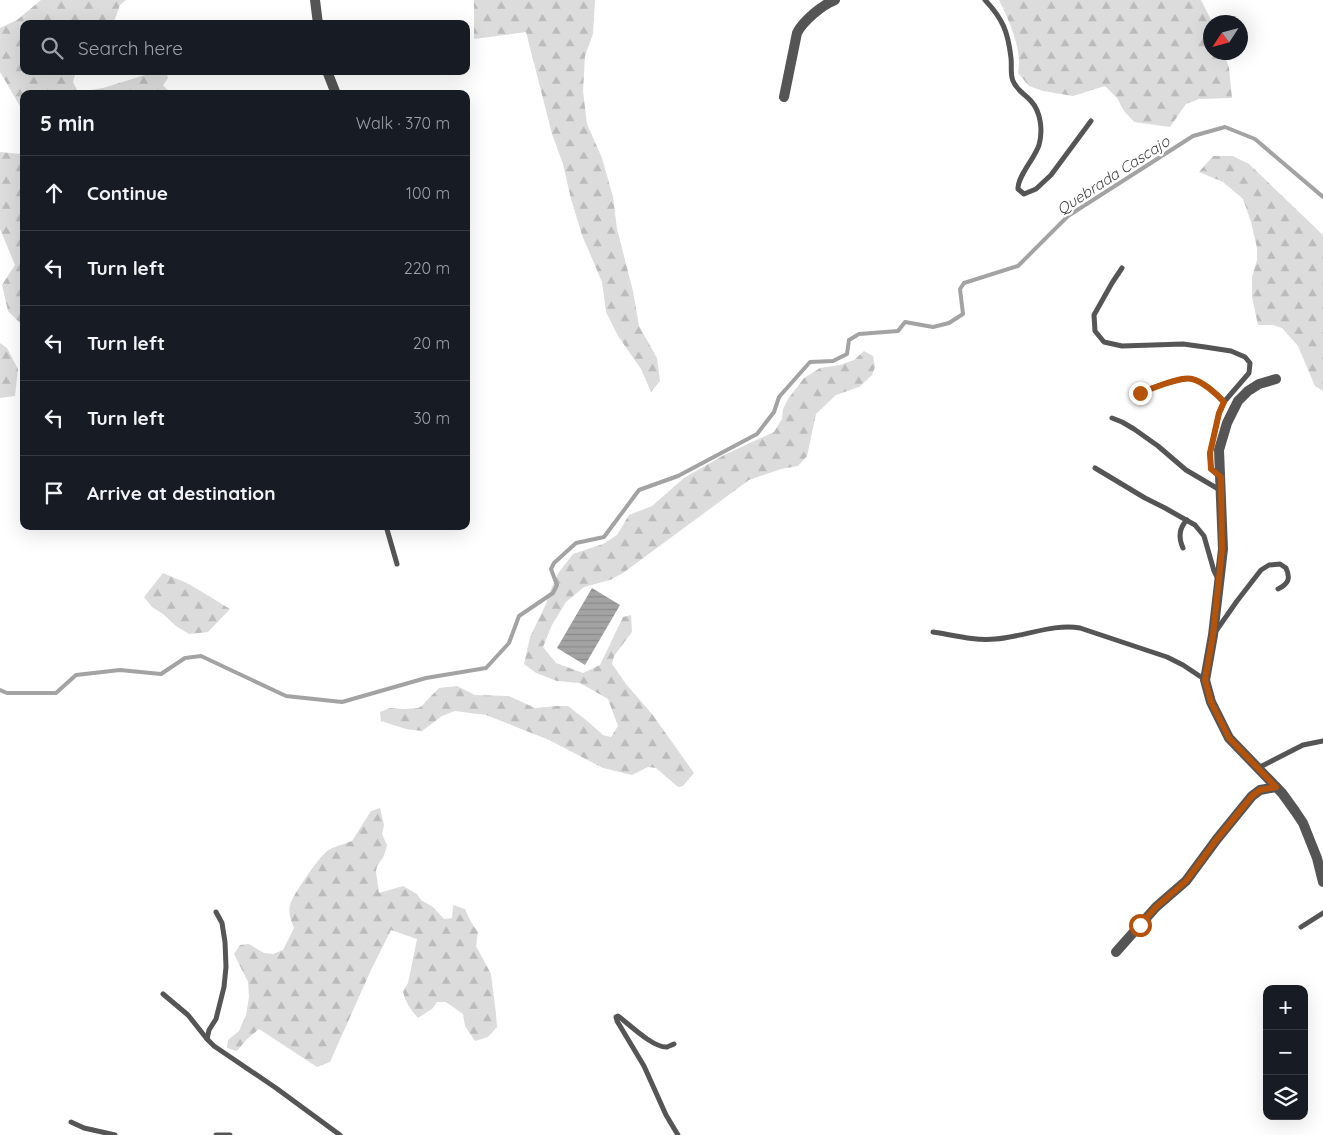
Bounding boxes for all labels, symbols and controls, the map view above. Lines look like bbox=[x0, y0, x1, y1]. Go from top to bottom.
north arrow bbox=[1203, 15, 1248, 60]
search box bbox=[20, 20, 470, 75]
icon: search bbox=[38, 34, 66, 62]
text: Search here bbox=[78, 36, 183, 60]
text: 5 min bbox=[40, 110, 95, 136]
text: Walk · 370 m bbox=[356, 113, 450, 133]
water label: Quebrada Cascajo bbox=[1053, 131, 1174, 219]
icon: ahead bbox=[40, 179, 68, 207]
text: Continue bbox=[87, 181, 168, 205]
text: 100 m bbox=[406, 183, 450, 203]
icon: left bbox=[40, 254, 68, 282]
text: Turn left bbox=[87, 256, 165, 280]
text: 220 m bbox=[404, 258, 450, 278]
icon: left bbox=[40, 329, 68, 357]
text: Turn left bbox=[87, 331, 165, 355]
text: 20 m bbox=[413, 333, 450, 353]
route end bbox=[1129, 382, 1152, 405]
icon: left bbox=[40, 404, 68, 432]
text: Turn left bbox=[87, 406, 165, 430]
text: 30 m bbox=[413, 408, 450, 428]
icon: arrive bbox=[40, 479, 68, 507]
text: Arrive at destination bbox=[87, 481, 276, 505]
route start bbox=[1129, 914, 1152, 937]
map controls bbox=[1263, 985, 1308, 1120]
button: + bbox=[1263, 985, 1308, 1030]
button: − bbox=[1263, 1030, 1308, 1075]
button: layers bbox=[1263, 1075, 1308, 1120]

